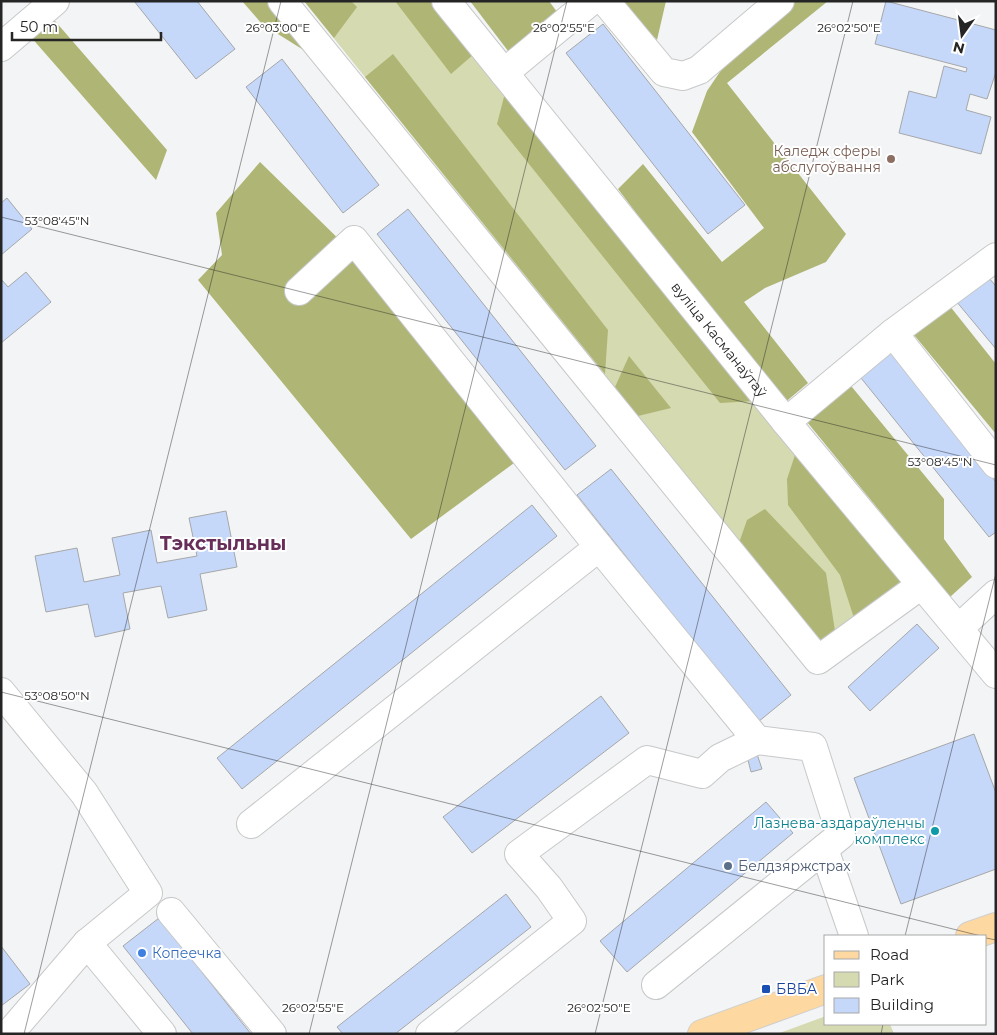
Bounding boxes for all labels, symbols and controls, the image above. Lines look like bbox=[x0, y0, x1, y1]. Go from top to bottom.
scale bar bbox=[12, 10, 161, 42]
north arrow bbox=[937, 10, 987, 60]
text: 50 m bbox=[20, 17, 58, 36]
text: 26°03'00"E bbox=[246, 20, 310, 35]
text: 26°02'55"E bbox=[533, 20, 595, 35]
text: 26°02'50"E bbox=[817, 20, 881, 35]
text: N bbox=[951, 38, 967, 58]
place label: Каледж сферы абслугоўвання bbox=[772, 142, 881, 176]
marker: Каледж сферы абслугоўвання bbox=[885, 153, 897, 165]
text: 53°08'45"N bbox=[25, 213, 89, 228]
street label: вуліца Касманаўтаў bbox=[667, 278, 771, 401]
text: 53°08'45"N bbox=[908, 454, 972, 469]
district label: Тэкстыльны bbox=[160, 532, 286, 555]
text: 53°08'50"N bbox=[24, 688, 90, 703]
place label: Лазнева-аздараўленчы комплекс bbox=[754, 814, 925, 848]
marker: Лазнева-аздараўленчы комплекс bbox=[929, 825, 941, 837]
place label: Белдзяржстрах bbox=[738, 857, 851, 875]
marker: Белдзяржстрах bbox=[722, 860, 734, 872]
legend bbox=[824, 935, 987, 1025]
place label: Копеечка bbox=[152, 944, 222, 962]
text: Road bbox=[870, 945, 909, 964]
marker: Копеечка bbox=[136, 947, 148, 959]
text: Park bbox=[870, 970, 904, 989]
place label: БВБА bbox=[776, 980, 818, 998]
marker: БВБА bbox=[760, 983, 772, 995]
text: Building bbox=[870, 995, 934, 1014]
text: 26°02'55"E bbox=[282, 1000, 344, 1015]
text: 26°02'50"E bbox=[567, 1000, 631, 1015]

